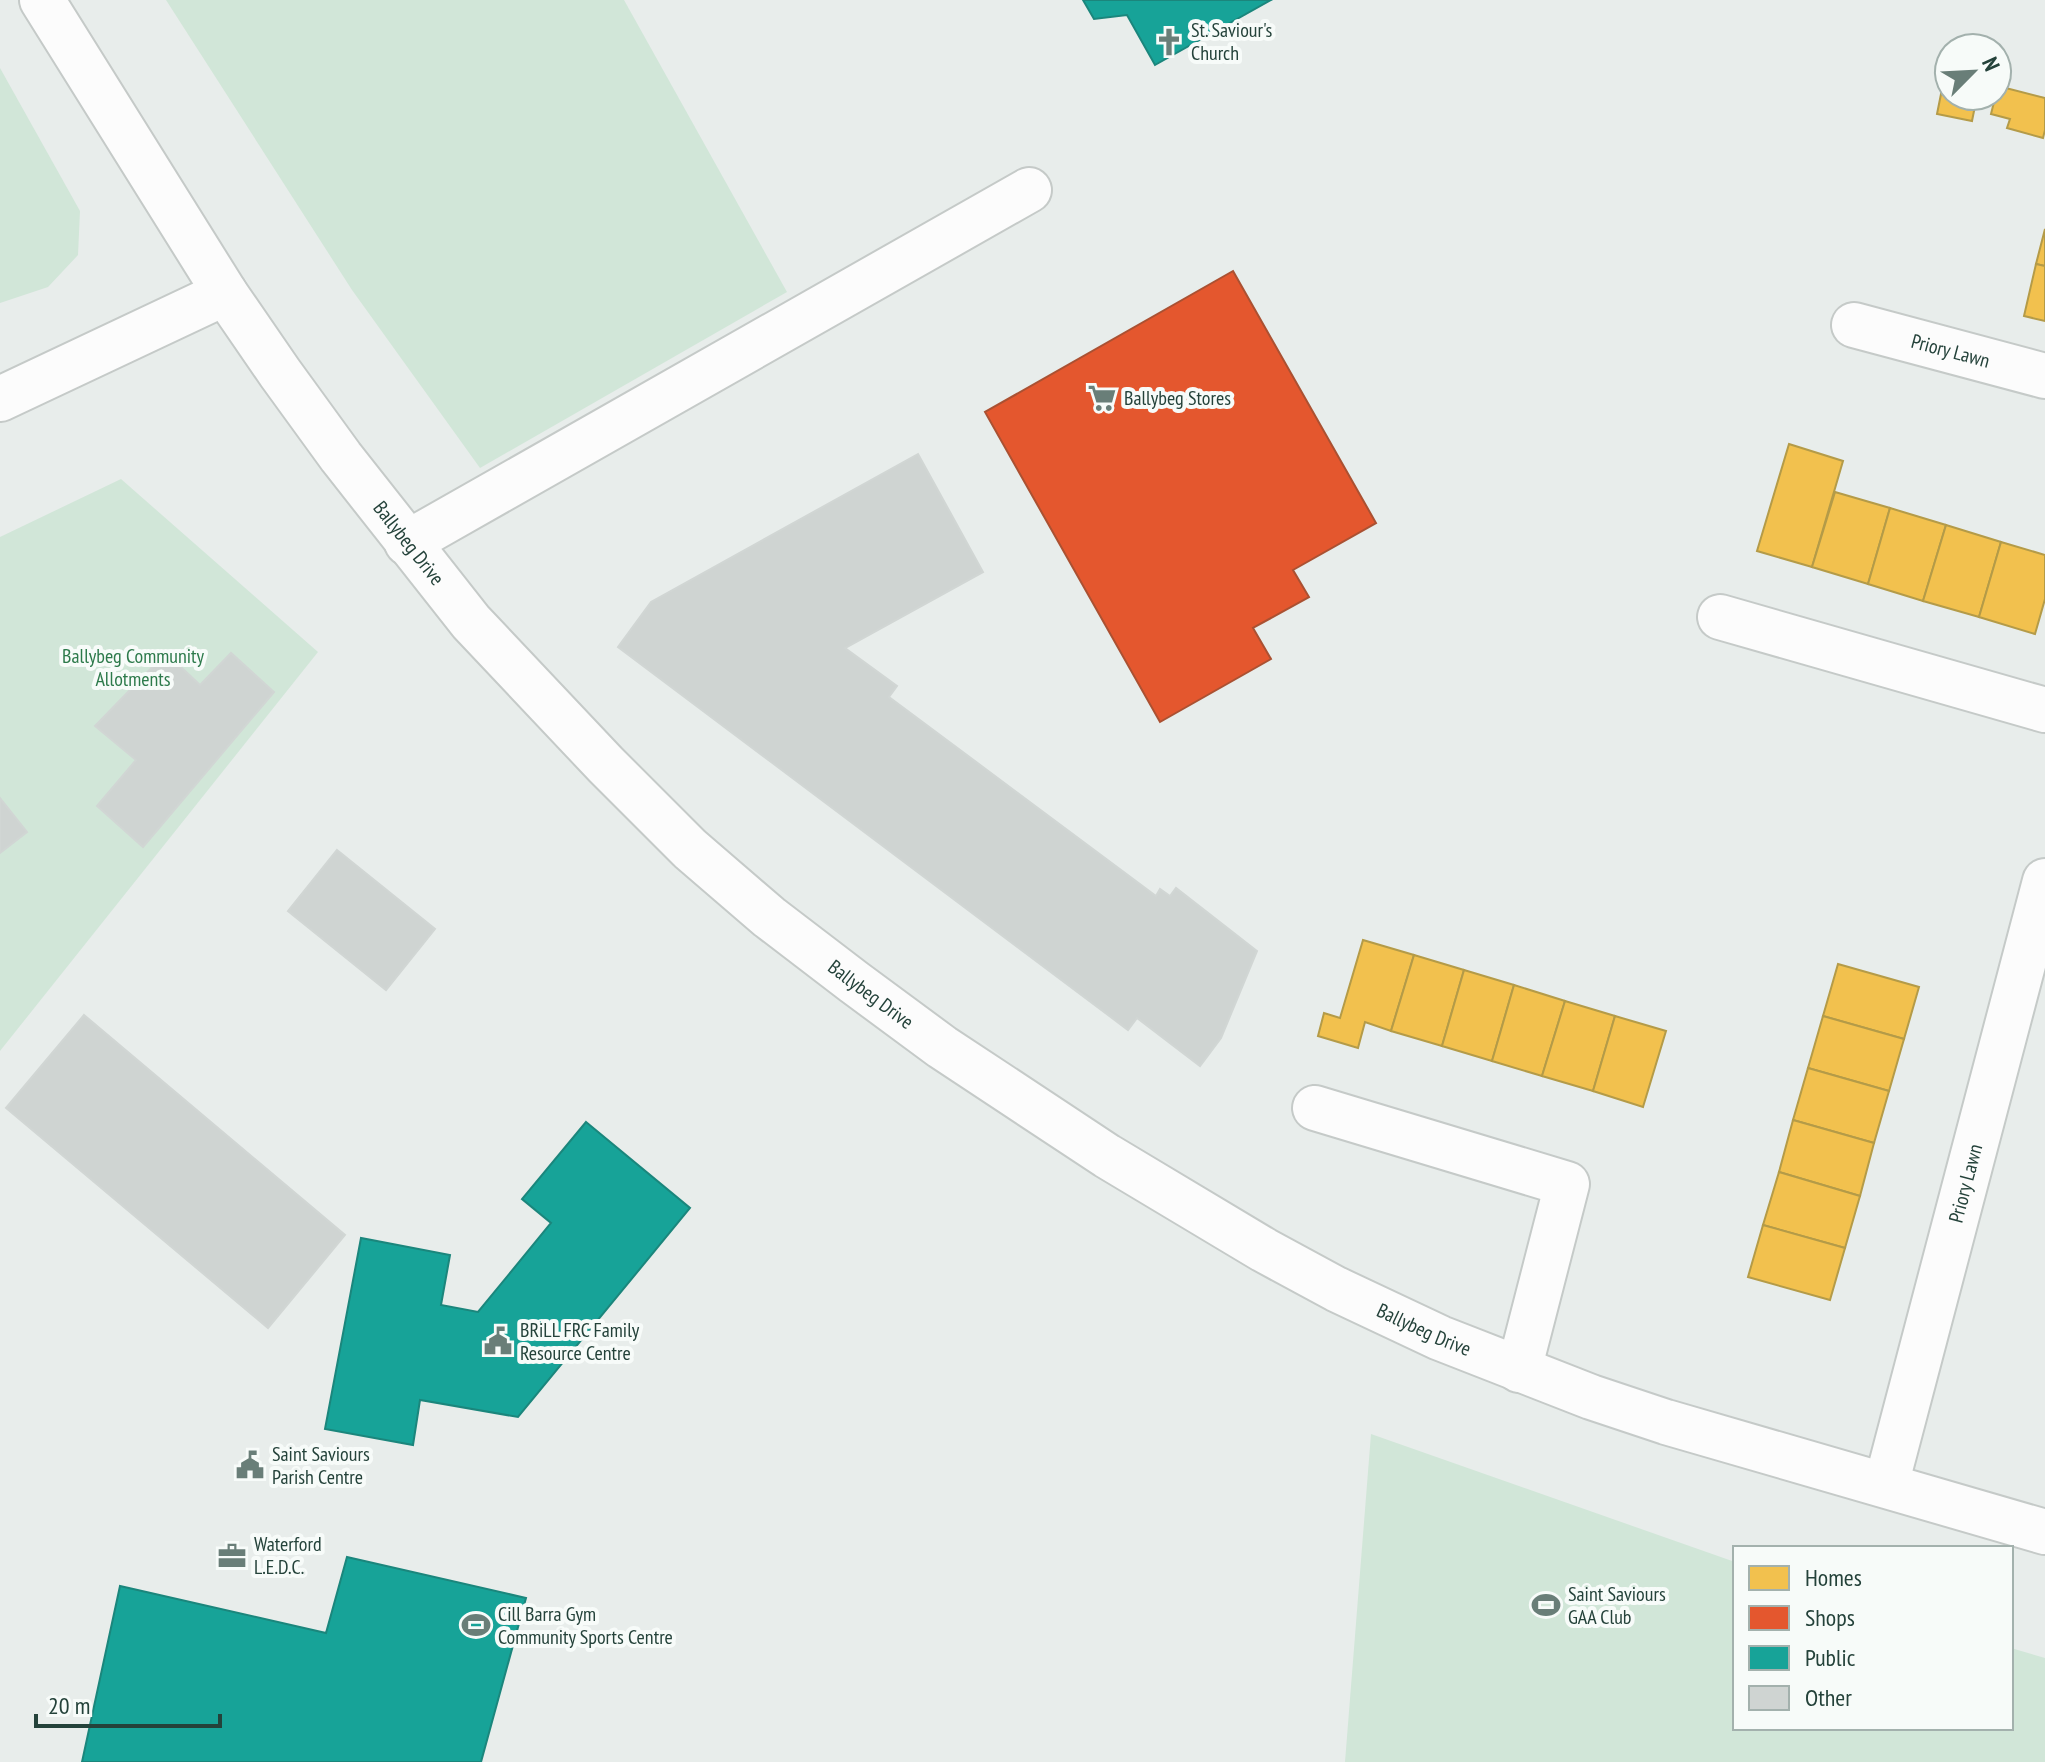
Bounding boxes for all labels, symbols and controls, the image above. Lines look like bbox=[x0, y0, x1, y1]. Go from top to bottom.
place label: St. Saviour's Church bbox=[1191, 17, 1273, 66]
church icon: St. Saviour's Church bbox=[1154, 27, 1184, 57]
north arrow bbox=[1933, 32, 2013, 112]
text: N bbox=[1976, 53, 2006, 75]
street label: Priory Lawn bbox=[1908, 328, 1993, 374]
supermarket icon: Ballybeg Stores bbox=[1087, 383, 1117, 413]
place label: Ballybeg Stores bbox=[1124, 385, 1231, 411]
street label: Ballybeg Drive bbox=[368, 496, 450, 591]
park label: Ballybeg Community Allotments bbox=[62, 643, 204, 692]
street label: Ballybeg Drive bbox=[823, 954, 919, 1035]
street label: Priory Lawn bbox=[1943, 1141, 1988, 1225]
street label: Ballybeg Drive bbox=[1373, 1297, 1475, 1362]
place label: BRiLL FRC Family Resource Centre bbox=[520, 1317, 640, 1366]
public building icon: BRiLL FRC Family Resource Centre bbox=[483, 1326, 513, 1356]
place label: Saint Saviours Parish Centre bbox=[272, 1441, 370, 1490]
public building icon: Saint Saviours Parish Centre bbox=[235, 1450, 265, 1480]
place label: Waterford L.E.D.C. bbox=[254, 1531, 322, 1580]
office icon: Waterford L.E.D.C. bbox=[217, 1541, 247, 1571]
legend bbox=[1733, 1546, 2013, 1730]
text: Homes bbox=[1805, 1562, 1862, 1593]
place label: Saint Saviours GAA Club bbox=[1568, 1581, 1666, 1630]
sports icon: Saint Saviours GAA Club bbox=[1531, 1590, 1561, 1620]
place label: Cill Barra Gym Community Sports Centre bbox=[498, 1601, 673, 1650]
text: Shops bbox=[1805, 1602, 1855, 1633]
sports icon: Cill Barra Gym Community Sports Centre bbox=[461, 1610, 491, 1640]
text: Public bbox=[1805, 1642, 1856, 1673]
scale bar bbox=[36, 1678, 220, 1728]
text: Other bbox=[1805, 1682, 1852, 1713]
text: 20 m bbox=[48, 1690, 90, 1721]

